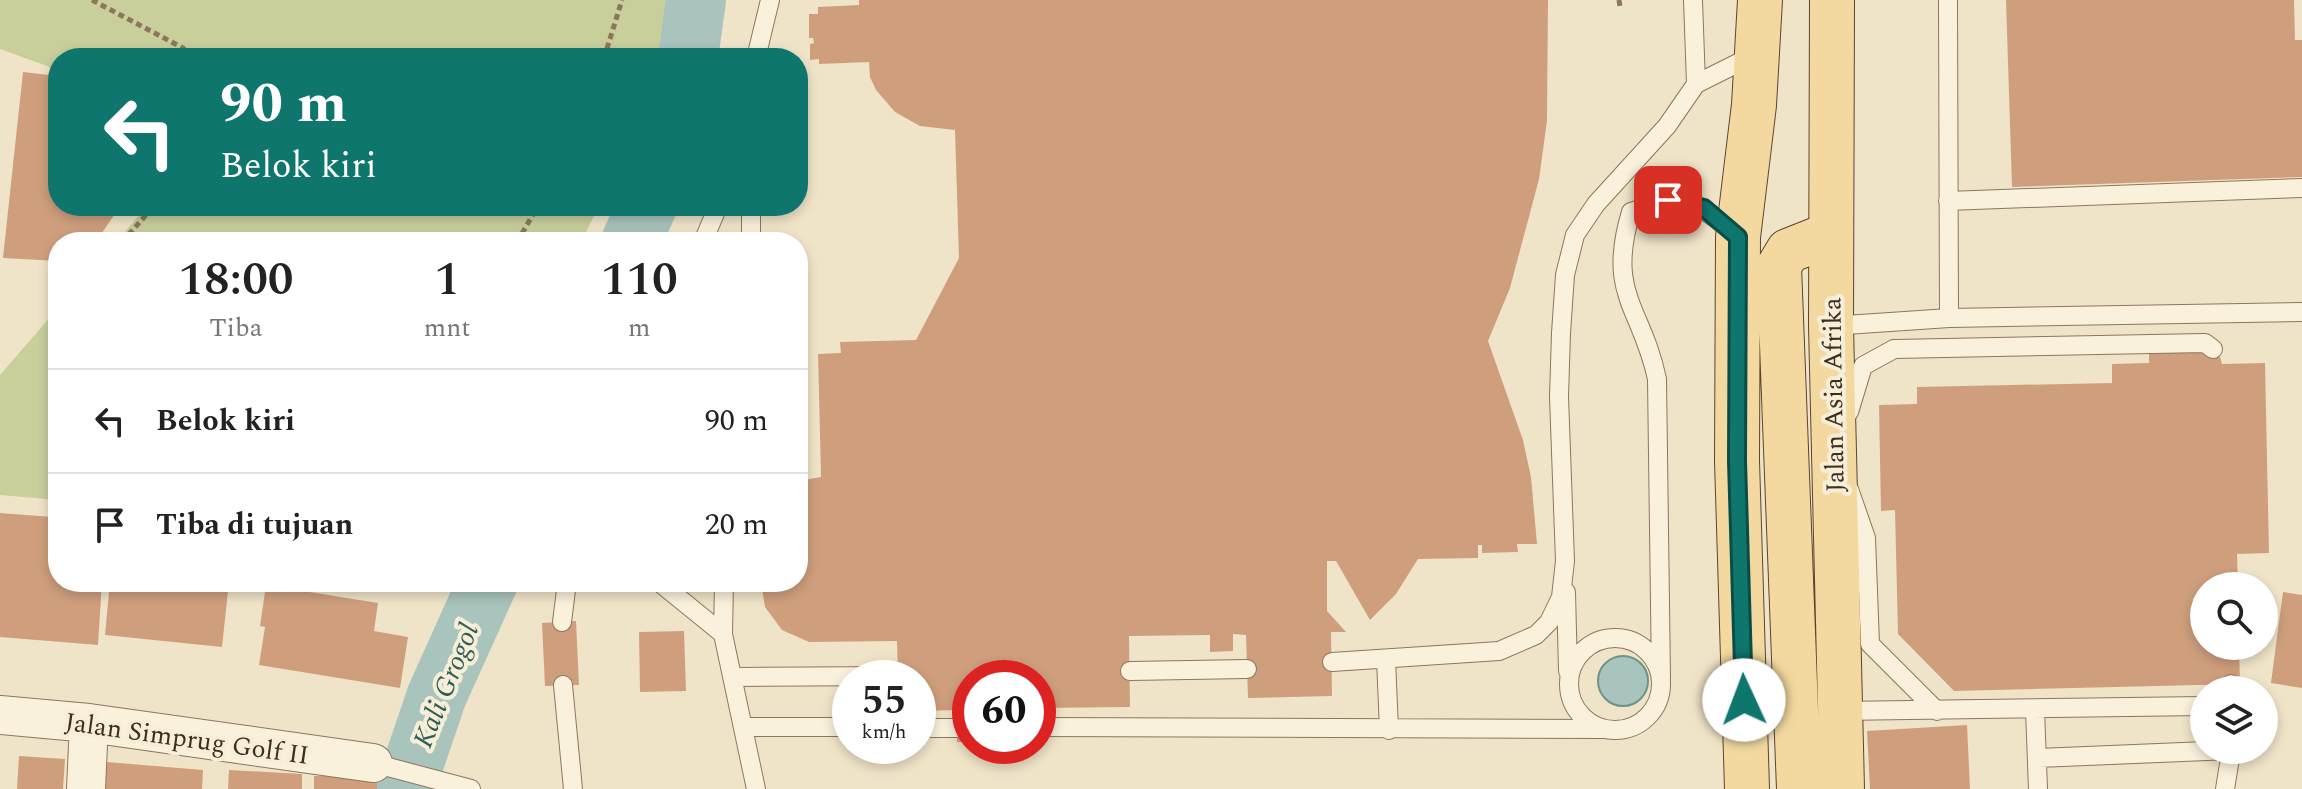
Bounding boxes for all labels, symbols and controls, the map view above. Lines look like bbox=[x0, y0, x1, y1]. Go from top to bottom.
text: 90 m bbox=[220, 62, 347, 147]
icon: left bbox=[88, 80, 192, 184]
text: Belok kiri bbox=[220, 139, 377, 194]
pin bbox=[1634, 166, 1702, 234]
icon: arrive bbox=[1646, 178, 1690, 222]
text: 18:00 bbox=[178, 243, 294, 316]
text: 1 bbox=[434, 243, 460, 316]
text: 110 bbox=[601, 243, 678, 316]
street label: Jalan Asia Afrika bbox=[1812, 297, 1856, 493]
text: Tiba bbox=[209, 308, 262, 348]
text: mnt bbox=[424, 308, 470, 348]
text: m bbox=[628, 308, 650, 348]
text: Belok kiri bbox=[156, 398, 295, 444]
text: 90 m bbox=[705, 398, 768, 444]
icon: left bbox=[88, 399, 132, 443]
text: Tiba di tujuan bbox=[156, 502, 353, 548]
text: 20 m bbox=[705, 502, 768, 548]
icon: arrive bbox=[88, 503, 132, 547]
map controls bbox=[2190, 572, 2278, 764]
button: search bbox=[2190, 572, 2278, 660]
water label: Kali Grogol bbox=[402, 617, 491, 754]
position arrow bbox=[1702, 658, 1786, 742]
speed limit sign: 60 bbox=[952, 660, 1056, 764]
text: 55 bbox=[862, 671, 906, 732]
button: layers bbox=[2190, 676, 2278, 764]
street label: Jalan Simprug Golf II bbox=[62, 702, 311, 776]
text: km/h bbox=[862, 717, 907, 747]

